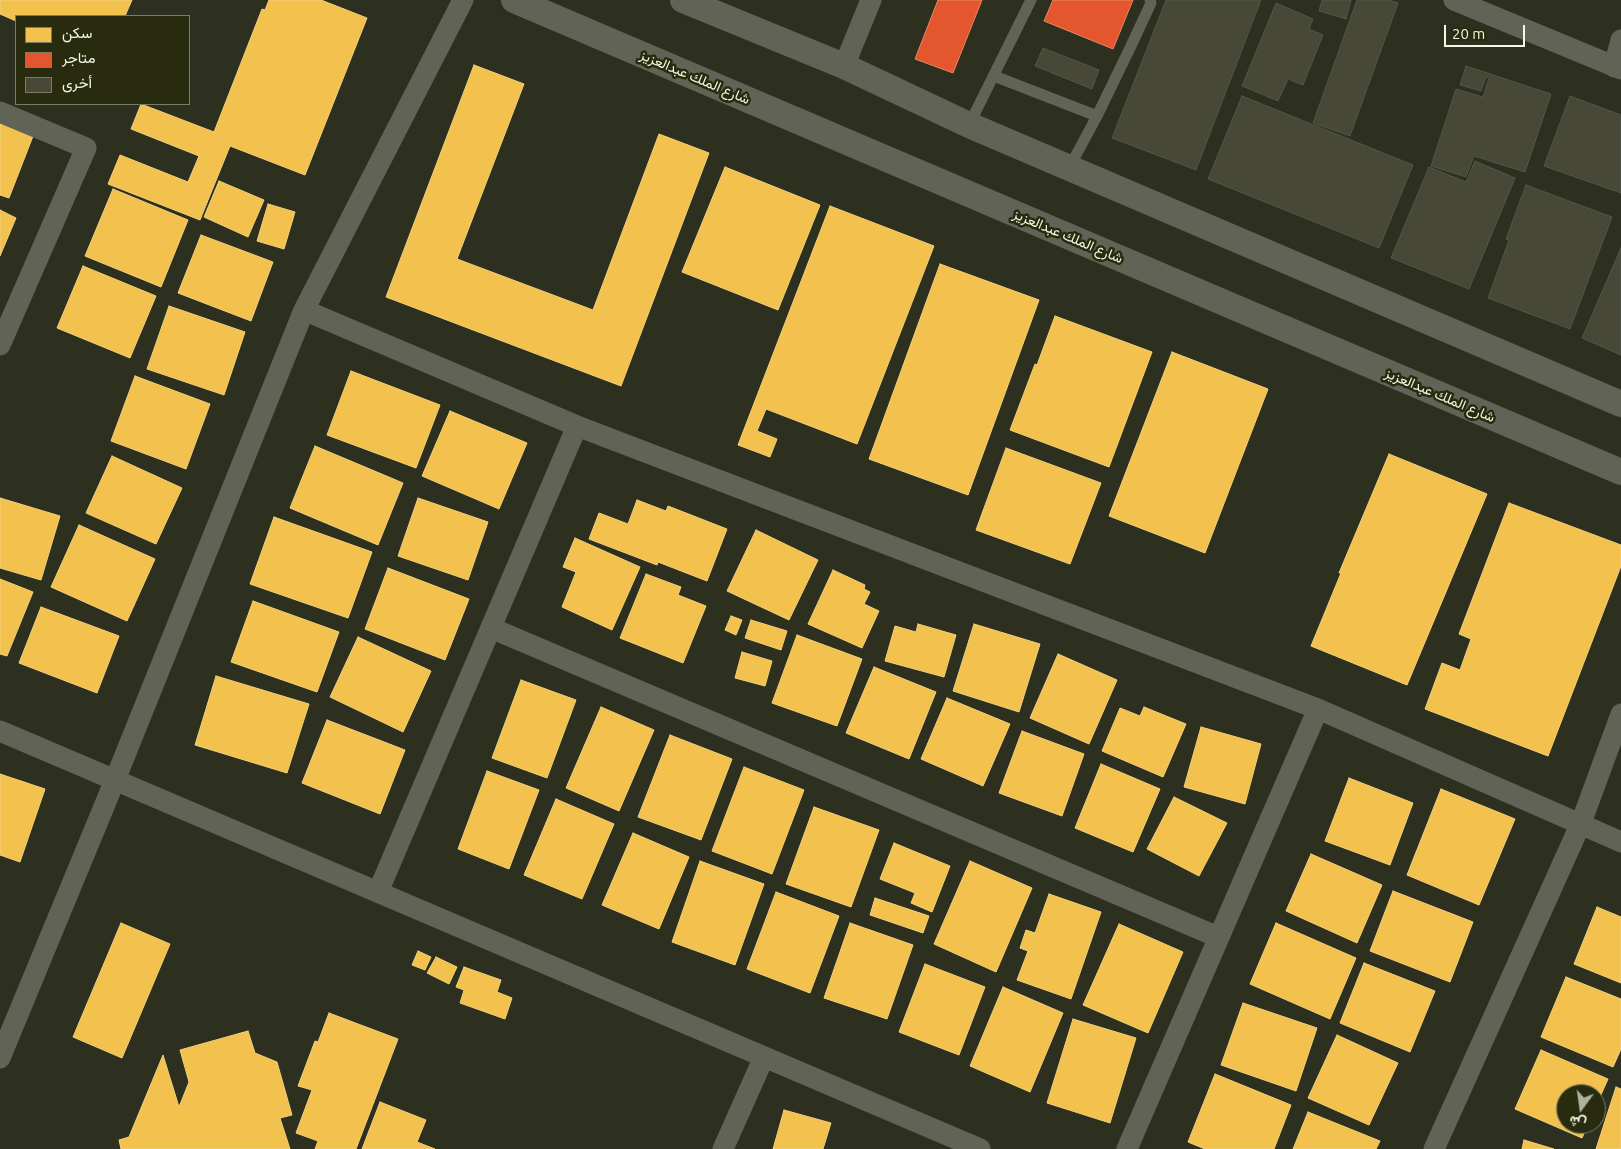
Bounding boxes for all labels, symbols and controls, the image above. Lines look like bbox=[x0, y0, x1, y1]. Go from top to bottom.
legend bbox=[15, 15, 190, 105]
scale bar bbox=[1446, 15, 1527, 47]
text: سكن bbox=[62, 24, 92, 41]
text: 20 m bbox=[1452, 25, 1485, 42]
street label: شارع الملك عبدالعزيز bbox=[638, 46, 752, 108]
text: متاجر bbox=[62, 49, 96, 66]
text: أخرى bbox=[62, 74, 92, 91]
street label: شارع الملك عبدالعزيز bbox=[1011, 205, 1125, 267]
street label: شارع الملك عبدالعزيز bbox=[1383, 364, 1497, 426]
north arrow bbox=[1556, 1084, 1606, 1134]
text: ش bbox=[1568, 1113, 1588, 1132]

